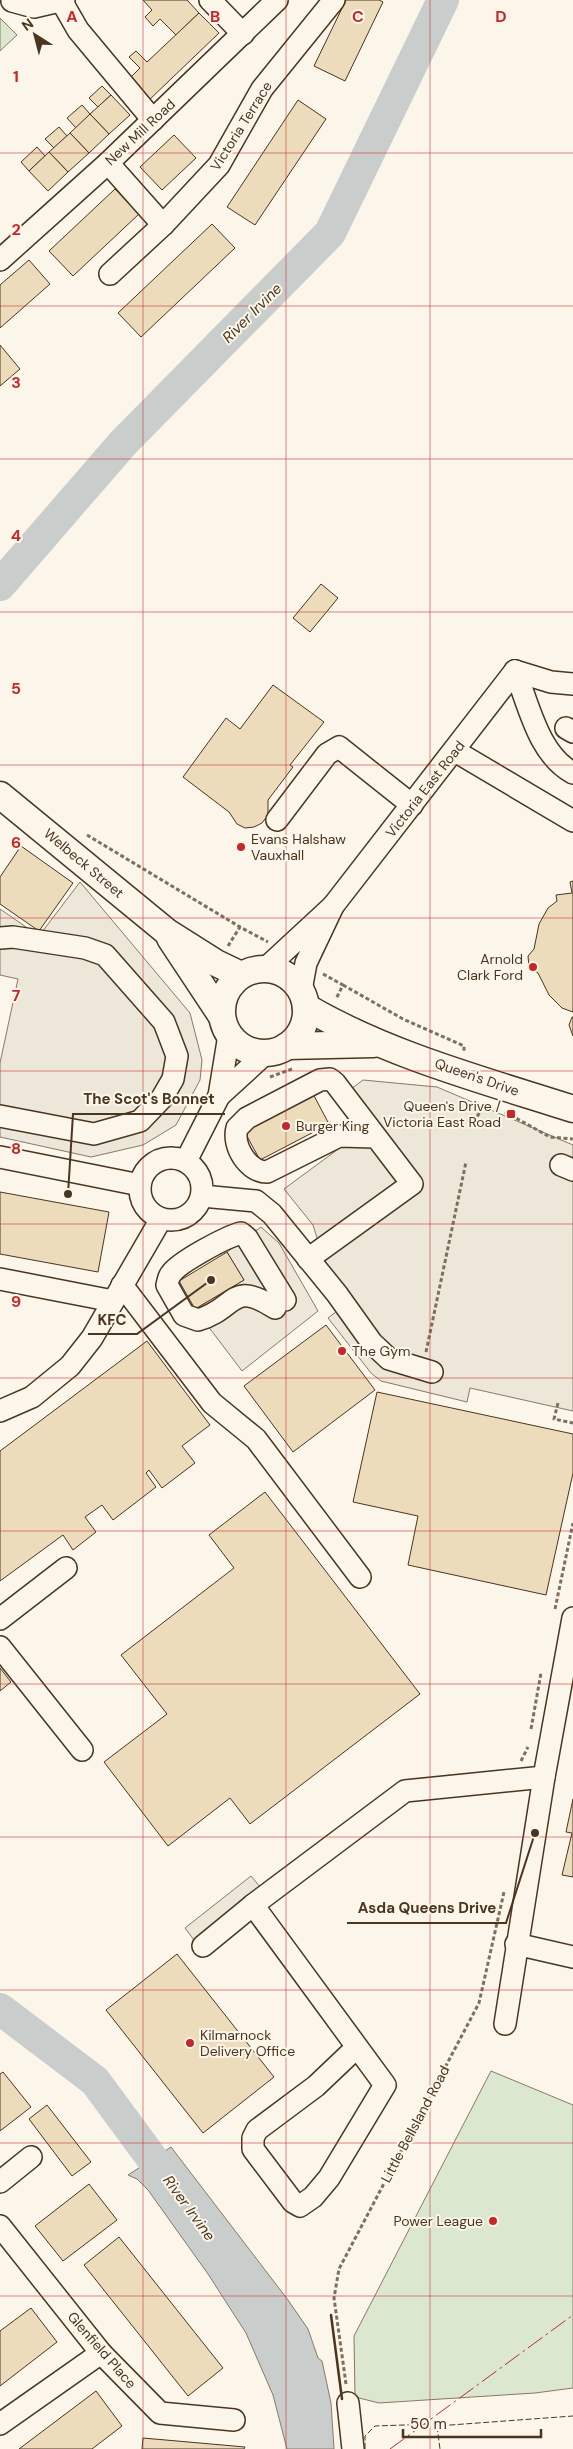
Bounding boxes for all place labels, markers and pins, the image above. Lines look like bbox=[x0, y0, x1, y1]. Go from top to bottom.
place label: Evans Halshaw Vauxhall bbox=[251, 830, 346, 864]
marker: Evans Halshaw Vauxhall bbox=[235, 841, 247, 853]
place label: Arnold Clark Ford bbox=[457, 950, 523, 984]
marker: Arnold Clark Ford bbox=[527, 961, 539, 973]
callout: The Scot's Bonnet bbox=[73, 1084, 225, 1114]
place label: Queen's Drive / Victoria East Road bbox=[383, 1097, 501, 1131]
marker: Queen's Drive / Victoria East Road bbox=[505, 1108, 517, 1120]
place label: Burger King bbox=[296, 1117, 369, 1135]
marker: Burger King bbox=[280, 1120, 292, 1132]
callout: KFC bbox=[88, 1304, 137, 1334]
place label: The Gym bbox=[352, 1342, 410, 1360]
marker: The Gym bbox=[336, 1345, 348, 1357]
callout: Asda Queens Drive bbox=[347, 1893, 506, 1923]
place label: Kilmarnock Delivery Office bbox=[200, 2026, 295, 2060]
marker: Kilmarnock Delivery Office bbox=[184, 2037, 196, 2049]
place label: Power League bbox=[394, 2212, 483, 2230]
marker: Power League bbox=[487, 2215, 499, 2227]

